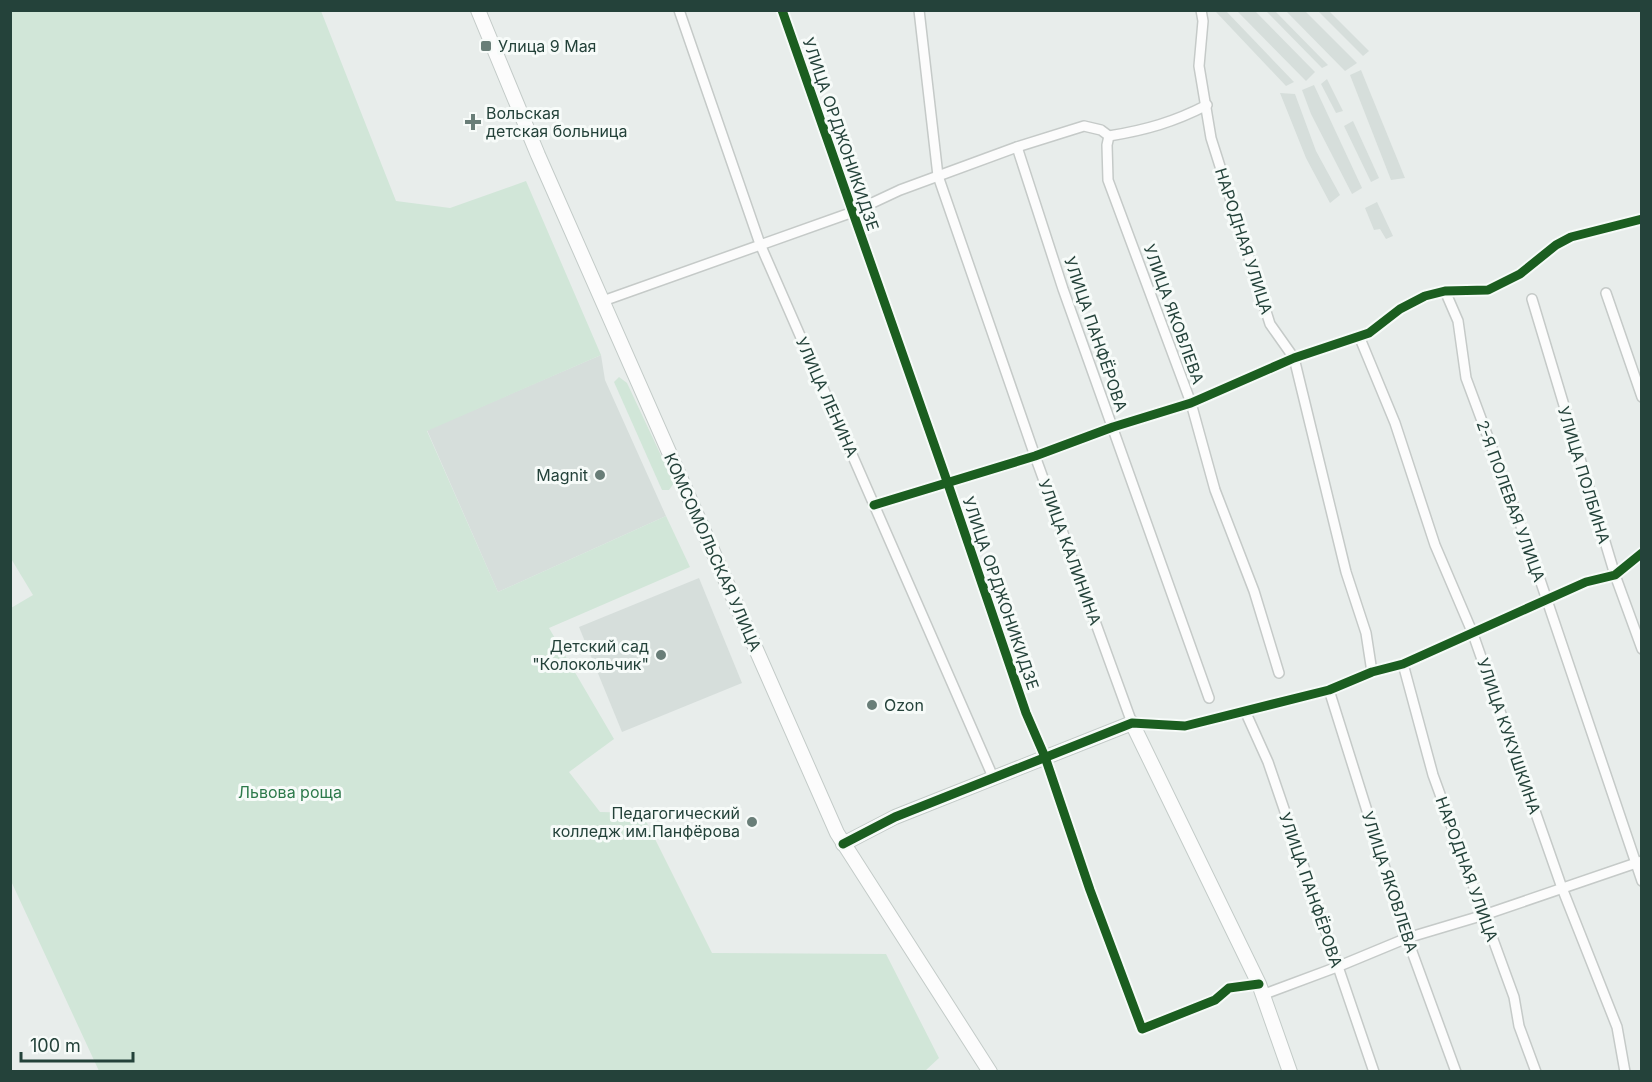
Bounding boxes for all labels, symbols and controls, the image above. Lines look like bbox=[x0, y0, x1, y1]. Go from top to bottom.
street label: УЛИЦА ОРДЖОНИКИДЗЕ bbox=[798, 35, 884, 233]
place label: Улица 9 Мая bbox=[498, 36, 596, 56]
marker: Улица 9 Мая bbox=[479, 39, 493, 53]
place label: Вольская детская больница bbox=[486, 103, 627, 141]
marker: Вольская детская больница bbox=[464, 113, 482, 131]
street label: НАРОДНАЯ УЛИЦА bbox=[1211, 165, 1277, 317]
street label: УЛИЦА ЯКОВЛЕВА bbox=[1139, 241, 1209, 387]
street label: УЛИЦА ПАНФЁРОВА bbox=[1060, 254, 1132, 414]
street label: УЛИЦА ЛЕНИНА bbox=[792, 334, 862, 460]
street label: УЛИЦА ПОЛБИНА bbox=[1554, 404, 1614, 546]
street label: 2-Я ПОЛЕВАЯ УЛИЦА bbox=[1472, 417, 1550, 585]
street label: КОМСОМОЛЬСКАЯ УЛИЦА bbox=[660, 450, 766, 654]
place label: Magnit bbox=[536, 465, 588, 485]
marker: Magnit bbox=[593, 468, 607, 482]
street label: УЛИЦА КАЛИНИНА bbox=[1034, 476, 1106, 628]
street label: УЛИЦА ОРДЖОНИКИДЗЕ bbox=[958, 494, 1044, 692]
place label: Детский сад "Колокольчик" bbox=[532, 636, 649, 674]
marker: Детский сад "Колокольчик" bbox=[654, 648, 668, 662]
street label: УЛИЦА КУКУШКИНА bbox=[1473, 655, 1545, 817]
place label: Ozon bbox=[884, 695, 924, 715]
marker: Ozon bbox=[865, 698, 879, 712]
park label: Львова роща bbox=[238, 782, 342, 802]
street label: НАРОДНАЯ УЛИЦА bbox=[1431, 794, 1503, 944]
place label: Педагогический колледж им.Панфёрова bbox=[552, 803, 740, 841]
street label: УЛИЦА ЯКОВЛЕВА bbox=[1358, 809, 1422, 955]
street label: УЛИЦА ПАНФЁРОВА bbox=[1275, 810, 1347, 970]
marker: Педагогический колледж им.Панфёрова bbox=[745, 815, 759, 829]
scale bar bbox=[21, 1025, 134, 1063]
text: 100 m bbox=[30, 1035, 81, 1056]

